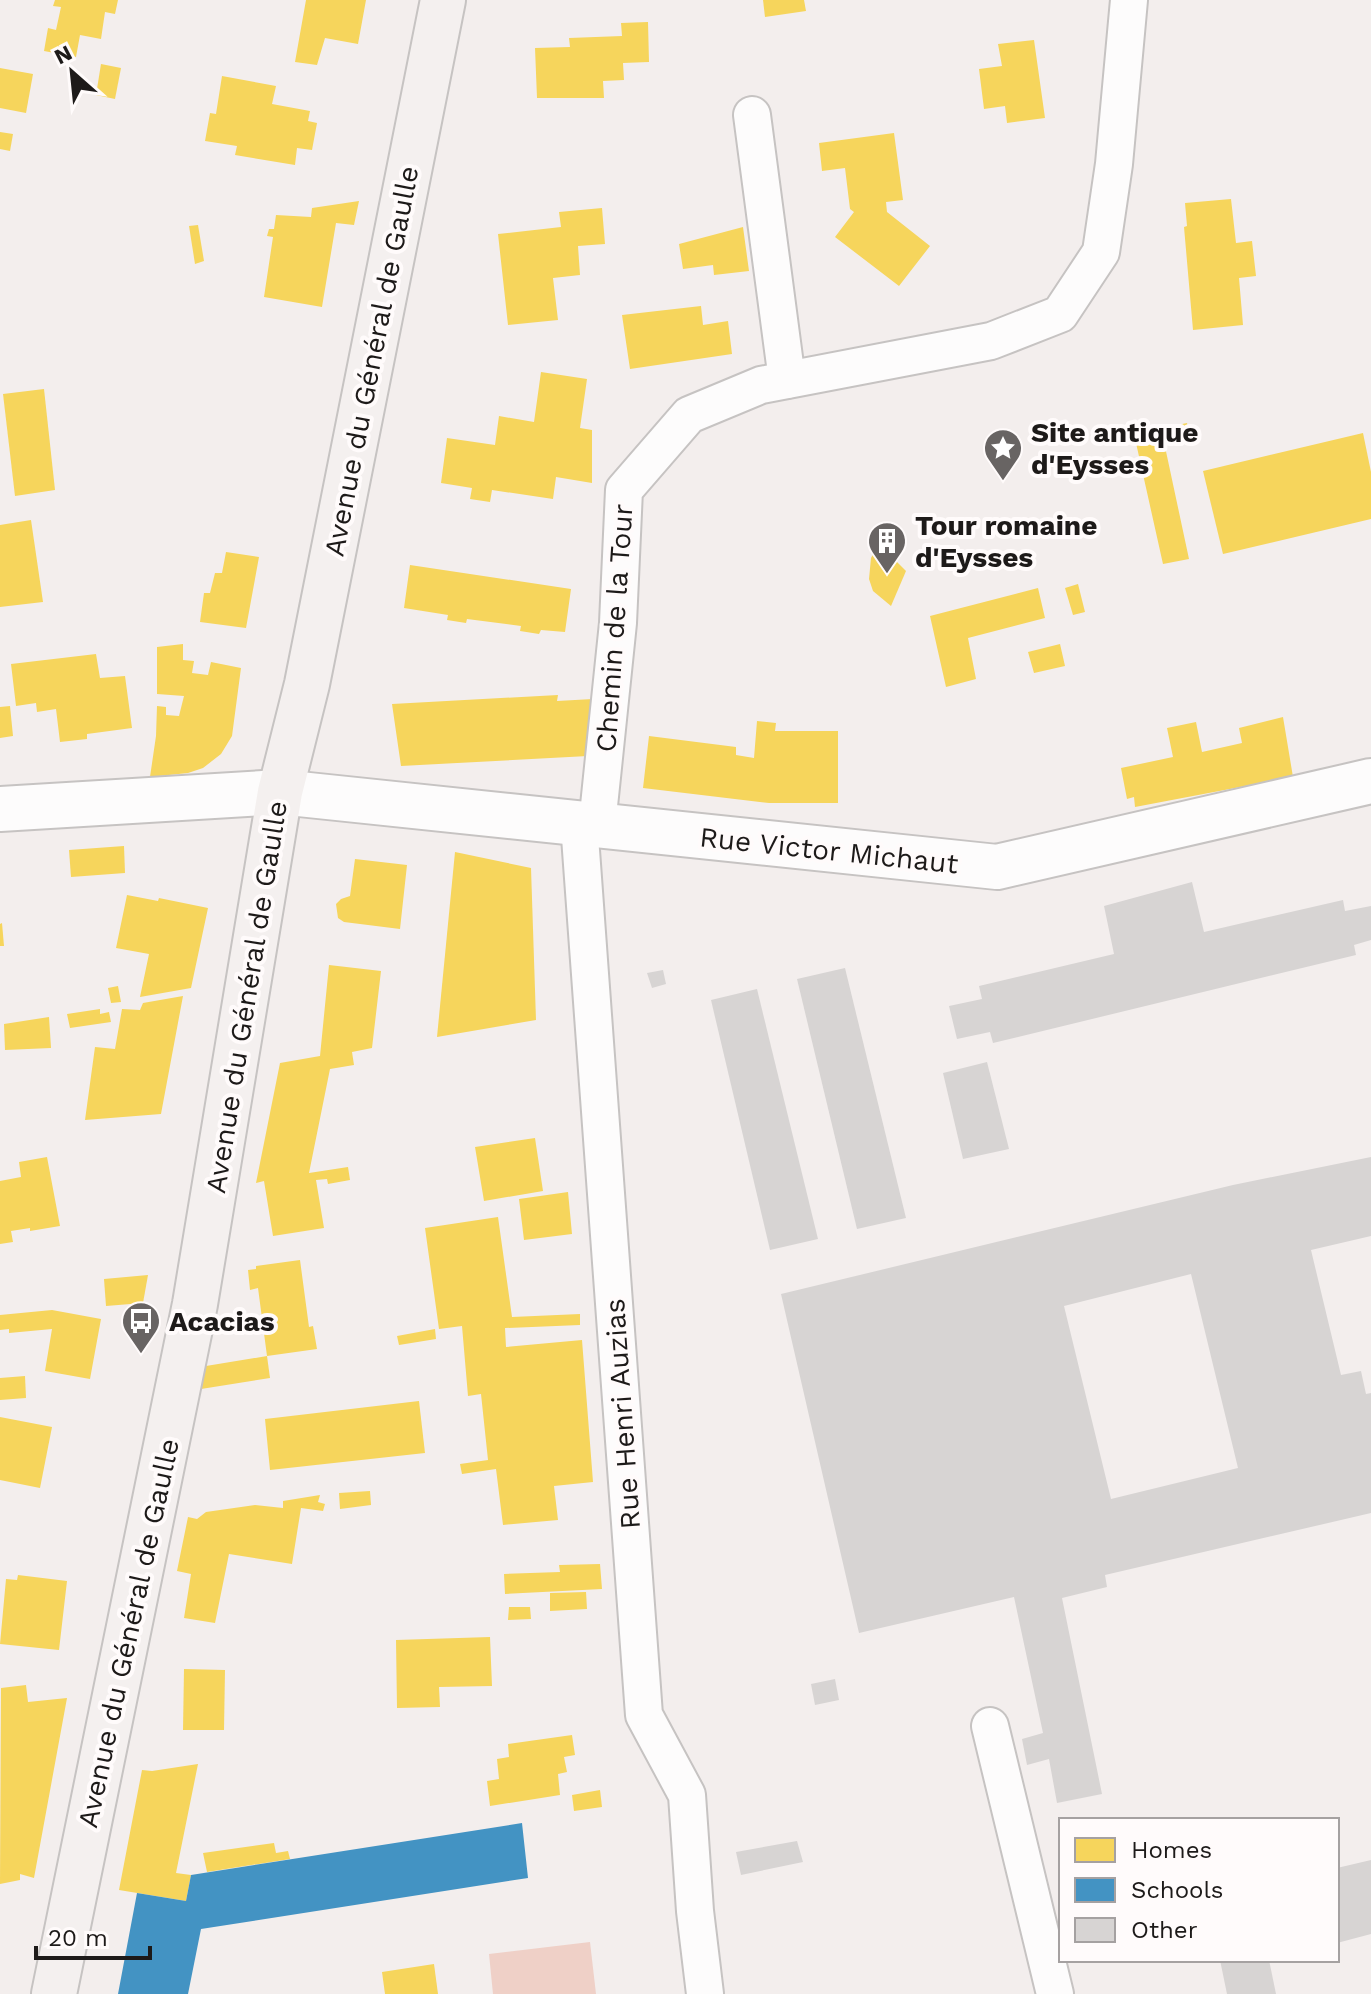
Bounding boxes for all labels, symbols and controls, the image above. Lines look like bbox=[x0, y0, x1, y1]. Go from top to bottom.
north arrow bbox=[32, 32, 112, 112]
text: N bbox=[50, 40, 76, 69]
street label: Avenue du Général de Gaulle bbox=[317, 163, 426, 559]
place label: Site antique d'Eysses bbox=[1031, 416, 1199, 481]
place icon: Site antique d'Eysses bbox=[982, 427, 1024, 482]
street label: Chemin de la Tour bbox=[589, 503, 640, 753]
place label: Tour romaine d'Eysses bbox=[915, 509, 1097, 574]
building icon: Tour romaine d'Eysses bbox=[866, 520, 908, 575]
street label: Avenue du Général de Gaulle bbox=[199, 799, 294, 1196]
street label: Rue Victor Michaut bbox=[698, 821, 960, 881]
street label: Rue Henri Auzias bbox=[598, 1298, 647, 1530]
bus stop icon: Acacias bbox=[120, 1300, 162, 1355]
place label: Acacias bbox=[169, 1305, 275, 1338]
street label: Avenue du Général de Gaulle bbox=[71, 1436, 186, 1831]
legend bbox=[1059, 1818, 1339, 1962]
text: Homes bbox=[1131, 1836, 1212, 1864]
text: Schools bbox=[1131, 1876, 1223, 1904]
scale bar bbox=[36, 1910, 150, 1960]
text: Other bbox=[1131, 1916, 1198, 1944]
text: 20 m bbox=[48, 1924, 108, 1952]

